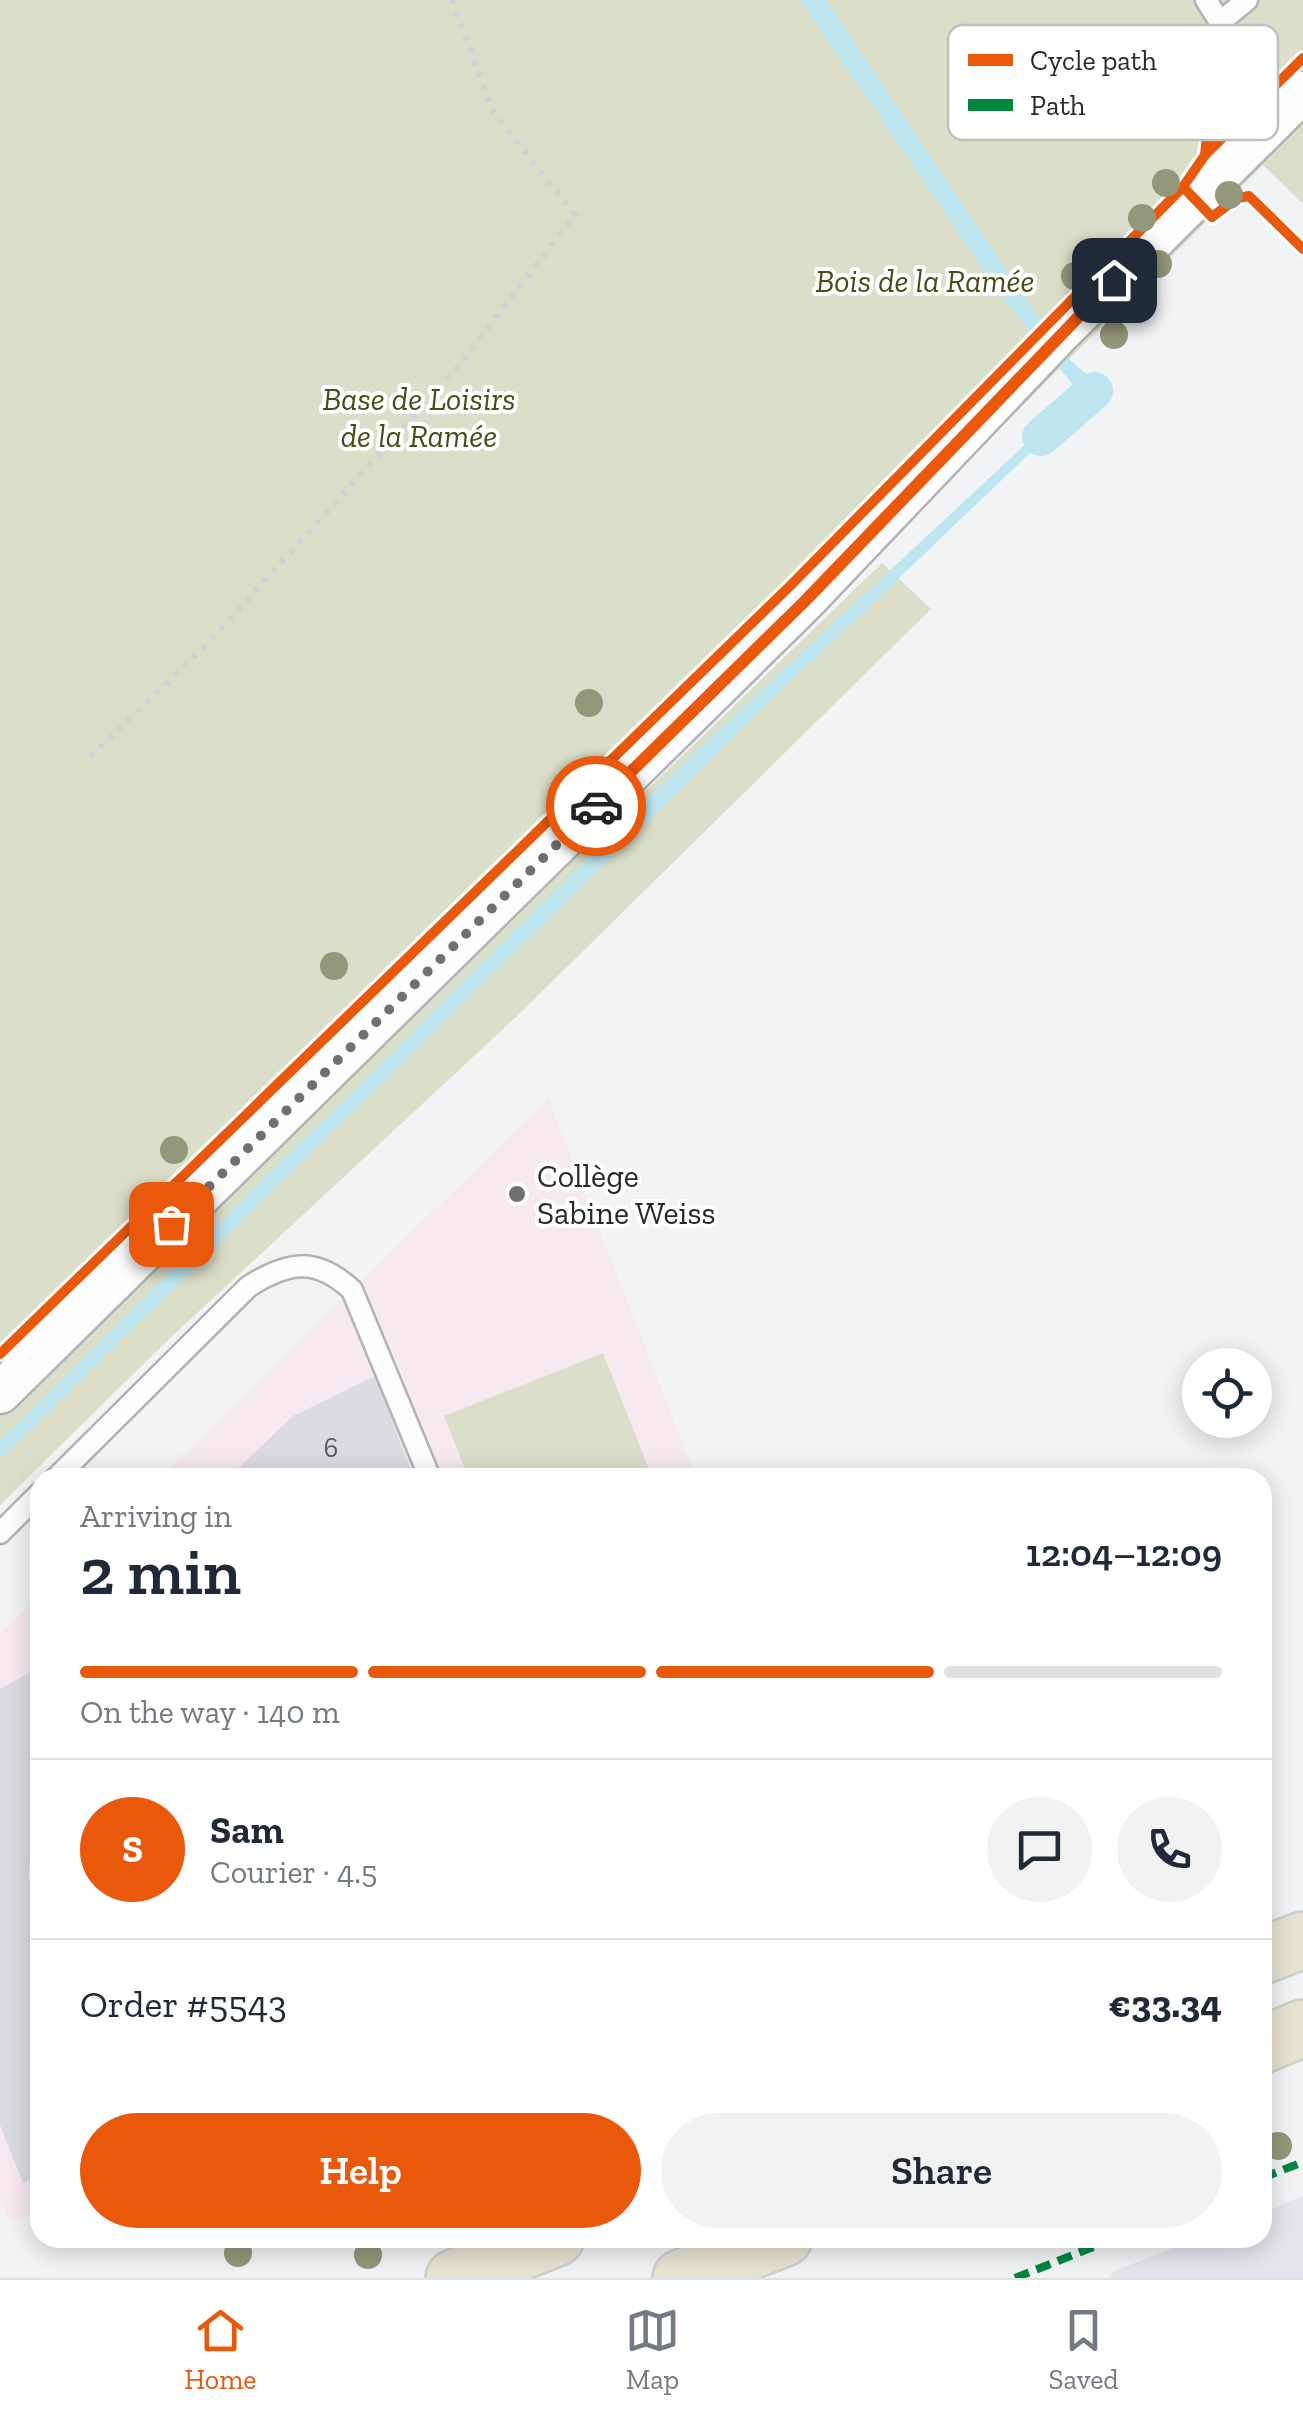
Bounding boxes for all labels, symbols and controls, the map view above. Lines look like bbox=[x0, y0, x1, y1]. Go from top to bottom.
legend bbox=[948, 25, 1278, 140]
text: Cycle path bbox=[1030, 44, 1157, 77]
text: Path bbox=[1030, 89, 1086, 122]
pin bbox=[1072, 238, 1157, 323]
icon: home bbox=[1087, 253, 1142, 308]
park label: Bois de la Ramée bbox=[815, 262, 1035, 300]
park label: Base de Loisirs de la Ramée bbox=[322, 380, 516, 455]
courier bbox=[546, 756, 646, 856]
icon: car bbox=[569, 779, 624, 834]
place label: Collège Sabine Weiss bbox=[537, 1157, 716, 1232]
pin bbox=[129, 1182, 214, 1267]
marker: Collège Sabine Weiss bbox=[506, 1183, 528, 1205]
icon: bag bbox=[144, 1197, 199, 1252]
map controls bbox=[1182, 1348, 1272, 1438]
button: locate bbox=[1182, 1348, 1272, 1438]
house number: 6 bbox=[324, 1431, 338, 1464]
text: Arriving in bbox=[80, 1497, 232, 1535]
text: 12:04–12:09 bbox=[1026, 1530, 1222, 1576]
text: 2 min bbox=[80, 1533, 241, 1611]
text: On the way · 140 m bbox=[80, 1693, 340, 1731]
button: chat bbox=[987, 1797, 1092, 1902]
button: phone bbox=[1117, 1797, 1222, 1902]
text: Sam bbox=[210, 1807, 284, 1853]
text: S bbox=[122, 1826, 143, 1872]
text: Courier · 4.5 bbox=[210, 1853, 377, 1891]
text: Order #5543 bbox=[80, 1981, 287, 2027]
text: €33.34 bbox=[1108, 1981, 1222, 2027]
button: Help bbox=[80, 2113, 641, 2228]
button: Share bbox=[661, 2113, 1222, 2228]
tab: Home bbox=[184, 2303, 256, 2396]
tab: Map bbox=[625, 2303, 680, 2396]
tab: Saved bbox=[1049, 2303, 1119, 2396]

